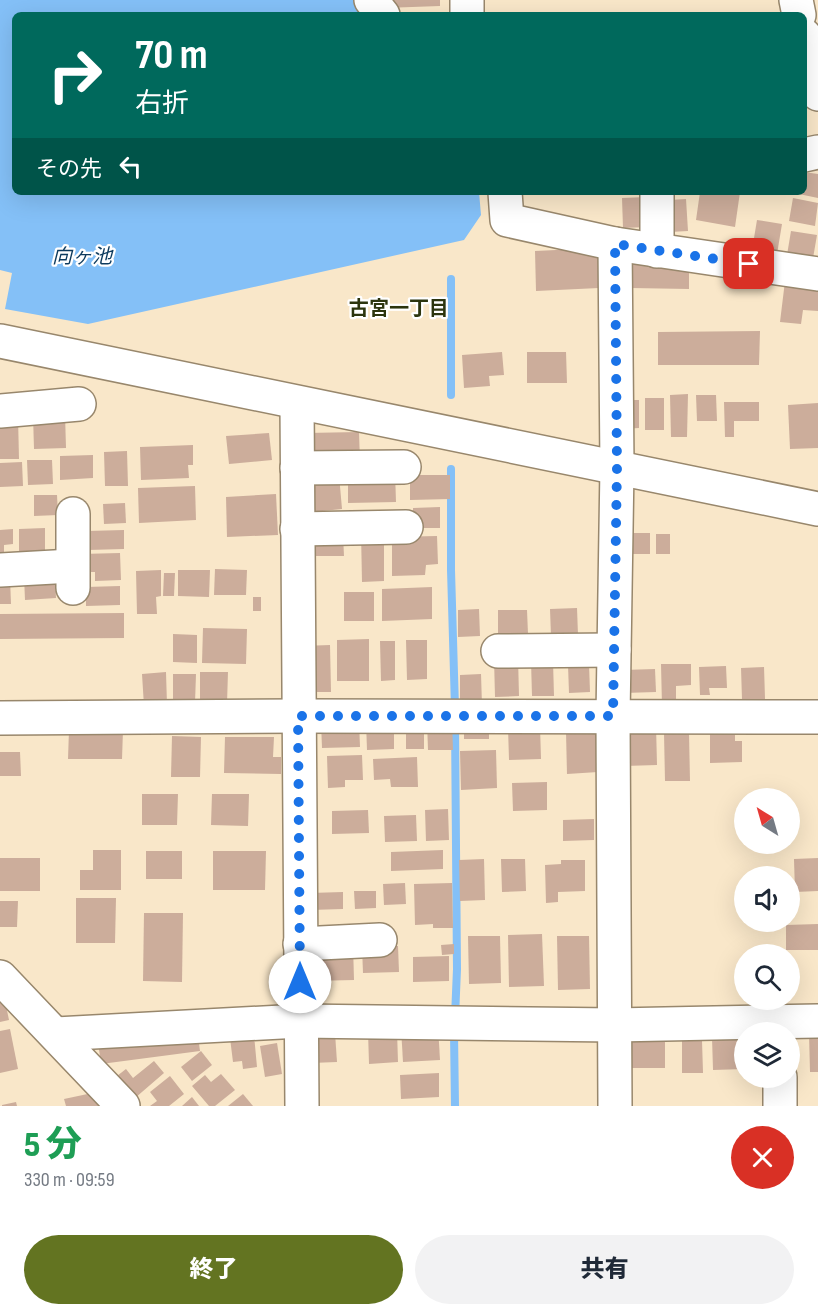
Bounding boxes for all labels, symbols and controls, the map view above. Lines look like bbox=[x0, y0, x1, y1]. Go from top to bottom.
text: 70 m bbox=[135, 30, 208, 81]
icon: right bbox=[36, 36, 114, 114]
text: 右折 bbox=[135, 88, 189, 120]
icon: left bbox=[114, 150, 147, 183]
text: その先 bbox=[36, 156, 102, 183]
pin bbox=[723, 238, 774, 289]
water label: 向ヶ池 bbox=[52, 245, 114, 269]
icon: arrive bbox=[732, 247, 765, 280]
district label: 古宮一丁目 bbox=[349, 297, 449, 321]
north arrow bbox=[734, 788, 800, 854]
map controls bbox=[734, 788, 800, 1088]
button: sound bbox=[734, 866, 800, 932]
button: search bbox=[734, 944, 800, 1010]
position arrow bbox=[268, 950, 332, 1014]
button: layers bbox=[734, 1022, 800, 1088]
text: 5 分 bbox=[24, 1124, 82, 1167]
button: close bbox=[731, 1126, 794, 1189]
text: 330 m · 09:59 bbox=[24, 1168, 115, 1192]
button: 終了 bbox=[24, 1235, 403, 1304]
button: 共有 bbox=[415, 1235, 794, 1304]

